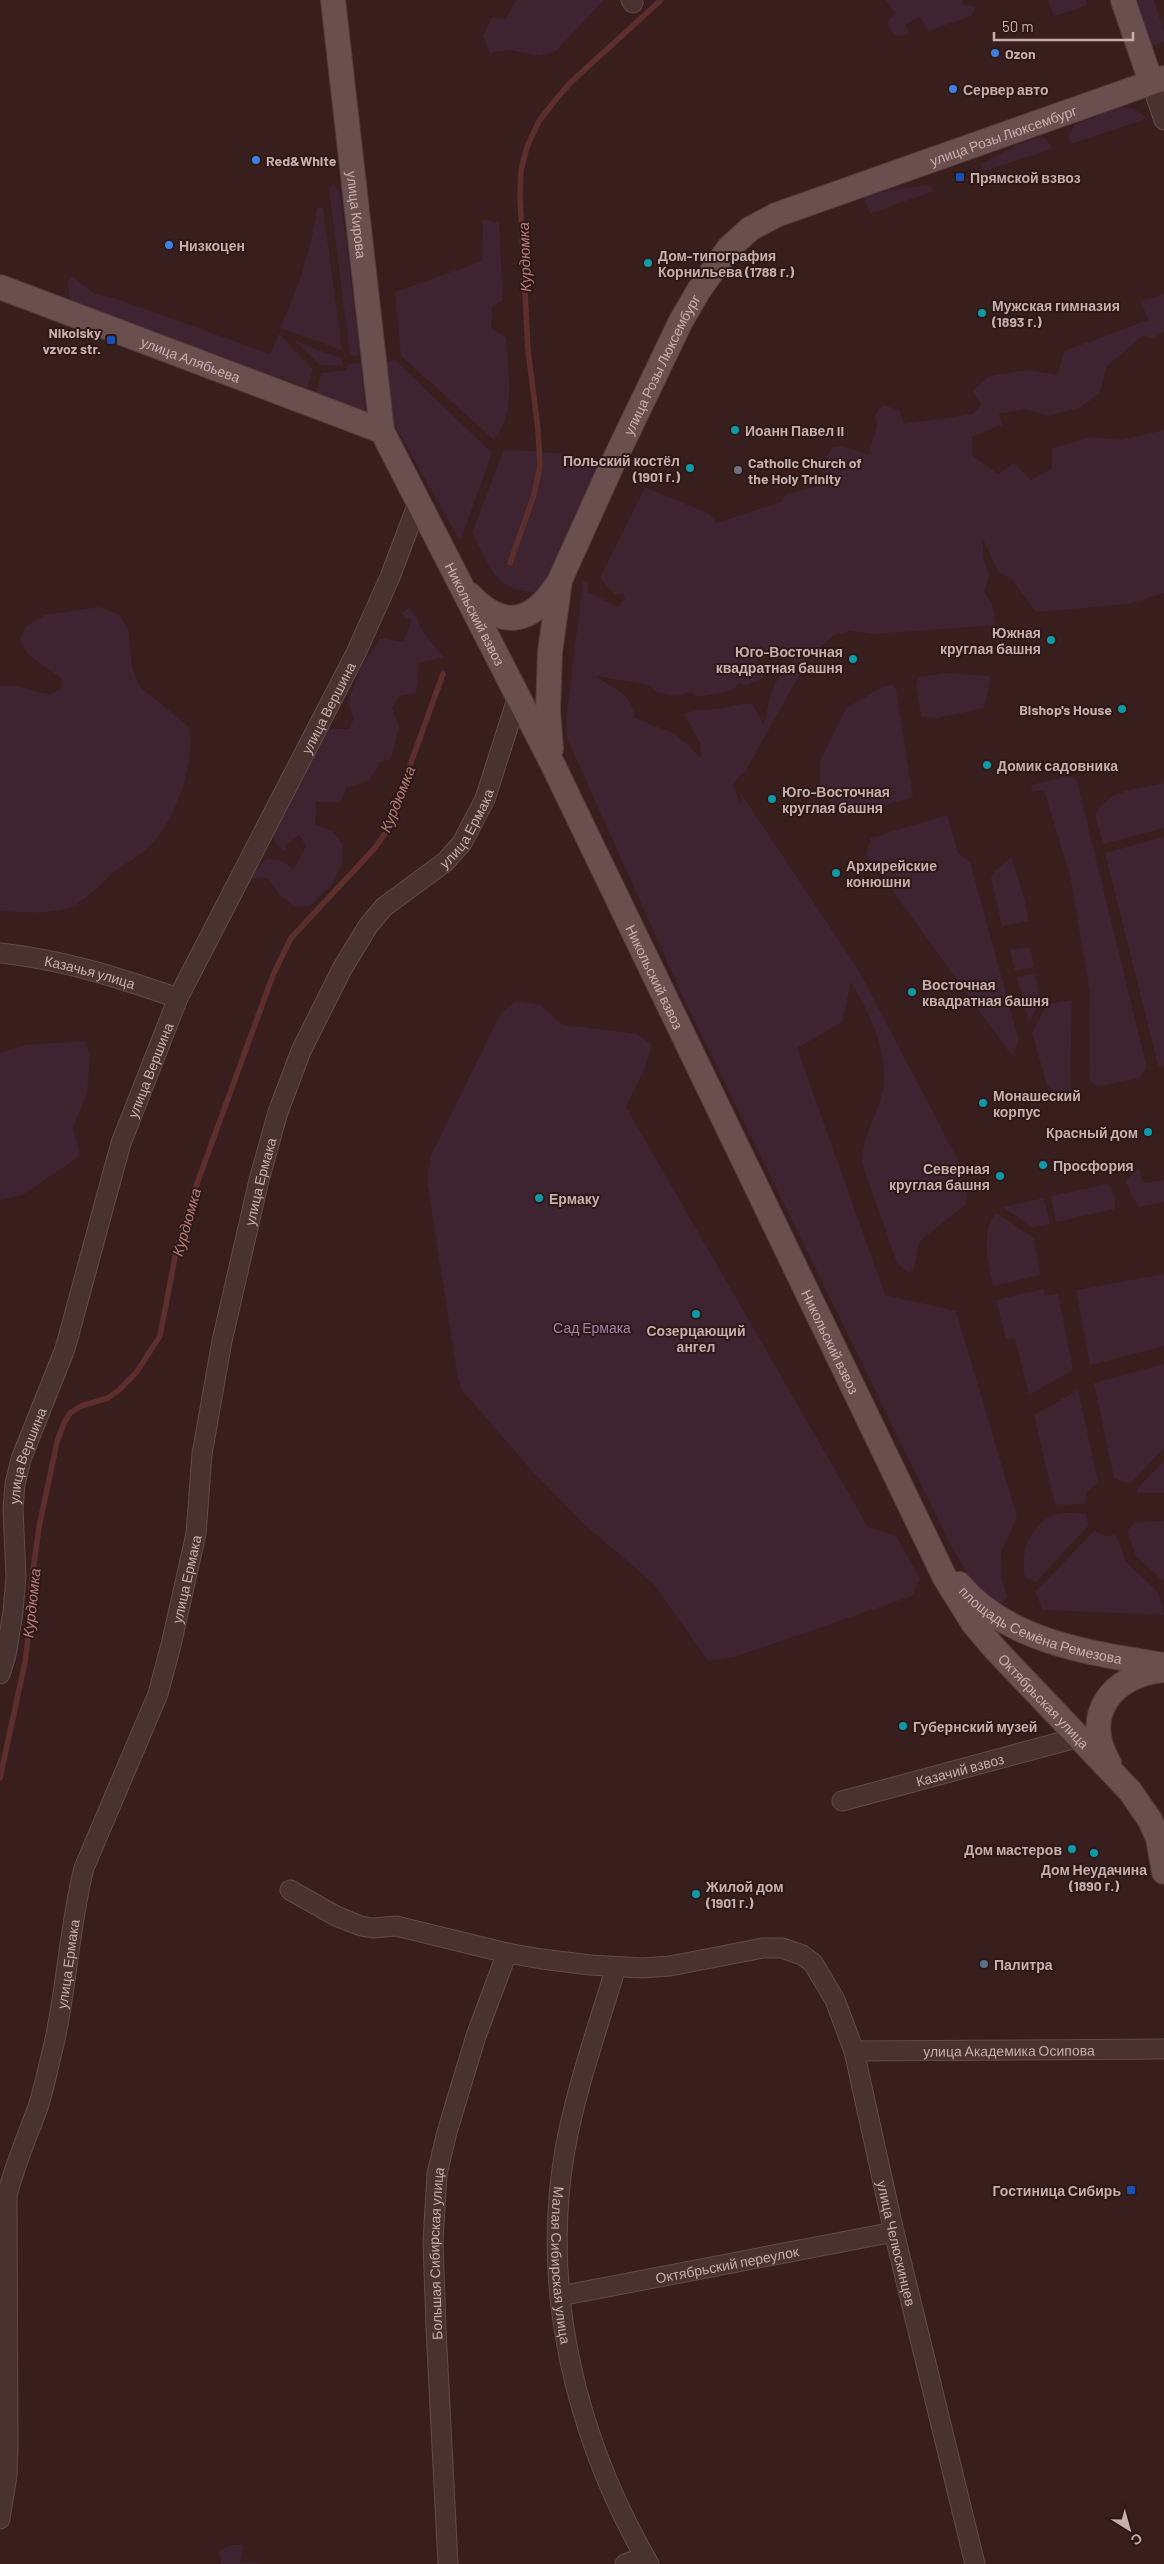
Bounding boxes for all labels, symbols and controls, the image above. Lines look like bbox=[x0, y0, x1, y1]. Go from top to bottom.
scale bar bbox=[994, 10, 1133, 42]
text: 50 m bbox=[1002, 17, 1034, 35]
place label: Ozon bbox=[1005, 45, 1036, 62]
marker: Ozon bbox=[989, 47, 1001, 59]
place label: Сервер авто bbox=[963, 81, 1048, 98]
marker: Сервер авто bbox=[947, 83, 959, 95]
street label: улица Розы Люксембург bbox=[927, 101, 1079, 169]
place label: Red&White bbox=[266, 152, 337, 169]
marker: Red&White bbox=[250, 154, 262, 166]
place label: Прямской взвоз bbox=[970, 169, 1081, 186]
street label: улица Кирова bbox=[344, 170, 371, 259]
marker: Прямской взвоз bbox=[954, 171, 966, 183]
water label: Курдюмка bbox=[514, 222, 534, 292]
place label: Низкоцен bbox=[179, 237, 245, 254]
marker: Низкоцен bbox=[163, 239, 175, 251]
place label: Дом-типография Корнильева (1788 г.) bbox=[658, 247, 794, 280]
marker: Дом-типография Корнильева (1788 г.) bbox=[642, 257, 654, 269]
street label: улица Розы Люксембург bbox=[619, 291, 703, 437]
place label: Мужская гимназия (1893 г.) bbox=[991, 297, 1120, 330]
marker: Мужская гимназия (1893 г.) bbox=[976, 307, 988, 319]
place label: Nikolsky vzvoz str. bbox=[43, 324, 101, 357]
street label: улица Алябьева bbox=[139, 333, 243, 385]
marker: Nikolsky vzvoz str. bbox=[105, 334, 117, 346]
place label: Иоанн Павел II bbox=[745, 422, 844, 439]
marker: Иоанн Павел II bbox=[729, 424, 741, 436]
place label: Польский костёл (1901 г.) bbox=[563, 452, 680, 485]
place label: Catholic Church of the Holy Trinity bbox=[748, 454, 862, 487]
marker: Польский костёл (1901 г.) bbox=[684, 462, 696, 474]
marker: Catholic Church of the Holy Trinity bbox=[732, 464, 744, 476]
street label: Никольский взвоз bbox=[442, 559, 509, 668]
place label: Южная круглая башня bbox=[940, 624, 1041, 657]
marker: Южная круглая башня bbox=[1045, 634, 1057, 646]
place label: Юго-Восточная квадратная башня bbox=[716, 643, 843, 676]
marker: Юго-Восточная квадратная башня bbox=[847, 653, 859, 665]
street label: улица Вершина bbox=[297, 659, 359, 756]
place label: Bishop's House bbox=[1019, 701, 1112, 718]
marker: Bishop's House bbox=[1116, 703, 1128, 715]
place label: Домик садовника bbox=[997, 757, 1118, 774]
marker: Домик садовника bbox=[981, 759, 993, 771]
water label: Курдюмка bbox=[376, 763, 418, 835]
place label: Юго-Восточная круглая башня bbox=[782, 783, 890, 816]
street label: улица Ермака bbox=[436, 786, 496, 872]
marker: Юго-Восточная круглая башня bbox=[766, 793, 778, 805]
place label: Архирейские конюшни bbox=[846, 857, 937, 890]
marker: Архирейские конюшни bbox=[830, 867, 842, 879]
street label: Никольский взвоз bbox=[623, 922, 687, 1032]
street label: Казачья улица bbox=[43, 951, 138, 992]
place label: Восточная квадратная башня bbox=[922, 976, 1049, 1009]
marker: Восточная квадратная башня bbox=[906, 986, 918, 998]
street label: улица Вершина bbox=[123, 1020, 176, 1120]
place label: Монашеский корпус bbox=[993, 1087, 1081, 1120]
marker: Монашеский корпус bbox=[977, 1097, 989, 1109]
place label: Красный дом bbox=[1046, 1124, 1138, 1141]
marker: Красный дом bbox=[1142, 1126, 1154, 1138]
street label: улица Ермака bbox=[240, 1135, 279, 1227]
place label: Просфория bbox=[1053, 1157, 1134, 1174]
marker: Просфория bbox=[1037, 1159, 1049, 1171]
place label: Северная круглая башня bbox=[889, 1160, 990, 1193]
marker: Северная круглая башня bbox=[994, 1170, 1006, 1182]
water label: Курдюмка bbox=[168, 1186, 204, 1258]
place label: Ермаку bbox=[549, 1190, 600, 1207]
marker: Ермаку bbox=[533, 1192, 545, 1204]
street label: Никольский взвоз bbox=[799, 1287, 863, 1396]
marker: Созерцающий ангел bbox=[690, 1308, 702, 1320]
park label: Сад Ермака bbox=[553, 1319, 631, 1336]
place label: Созерцающий ангел bbox=[646, 1322, 746, 1355]
street label: улица Вершина bbox=[5, 1405, 49, 1505]
street label: улица Ермака bbox=[168, 1533, 204, 1625]
water label: Курдюмка bbox=[18, 1567, 44, 1639]
street label: площадь Семёна Ремезова bbox=[956, 1582, 1124, 1667]
street label: Октябрьская улица bbox=[995, 1650, 1093, 1752]
place label: Губернский музей bbox=[913, 1718, 1037, 1735]
marker: Губернский музей bbox=[897, 1720, 909, 1732]
street label: Казачий взвоз bbox=[914, 1749, 1006, 1789]
place label: Дом мастеров bbox=[964, 1841, 1062, 1858]
marker: Дом мастеров bbox=[1066, 1843, 1078, 1855]
marker: Дом Неудачина (1890 г.) bbox=[1088, 1847, 1100, 1859]
place label: Дом Неудачина (1890 г.) bbox=[1041, 1861, 1147, 1894]
place label: Жилой дом (1901 г.) bbox=[705, 1878, 784, 1911]
marker: Жилой дом (1901 г.) bbox=[690, 1888, 702, 1900]
street label: улица Ермака bbox=[52, 1918, 82, 2010]
place label: Палитра bbox=[994, 1956, 1053, 1973]
marker: Палитра bbox=[978, 1958, 990, 1970]
street label: улица Академика Осипова bbox=[923, 2041, 1095, 2059]
street label: Большая Сибирская улица bbox=[424, 2165, 447, 2340]
street label: улица Челюскинцев bbox=[874, 2179, 920, 2307]
place label: Гостиница Сибирь bbox=[993, 2182, 1121, 2199]
marker: Гостиница Сибирь bbox=[1125, 2184, 1137, 2196]
street label: Малая Сибирская улица bbox=[549, 2186, 575, 2345]
street label: Октябрьский переулок bbox=[654, 2242, 801, 2286]
north arrow bbox=[1104, 2504, 1154, 2554]
text: С bbox=[1128, 2530, 1146, 2550]

